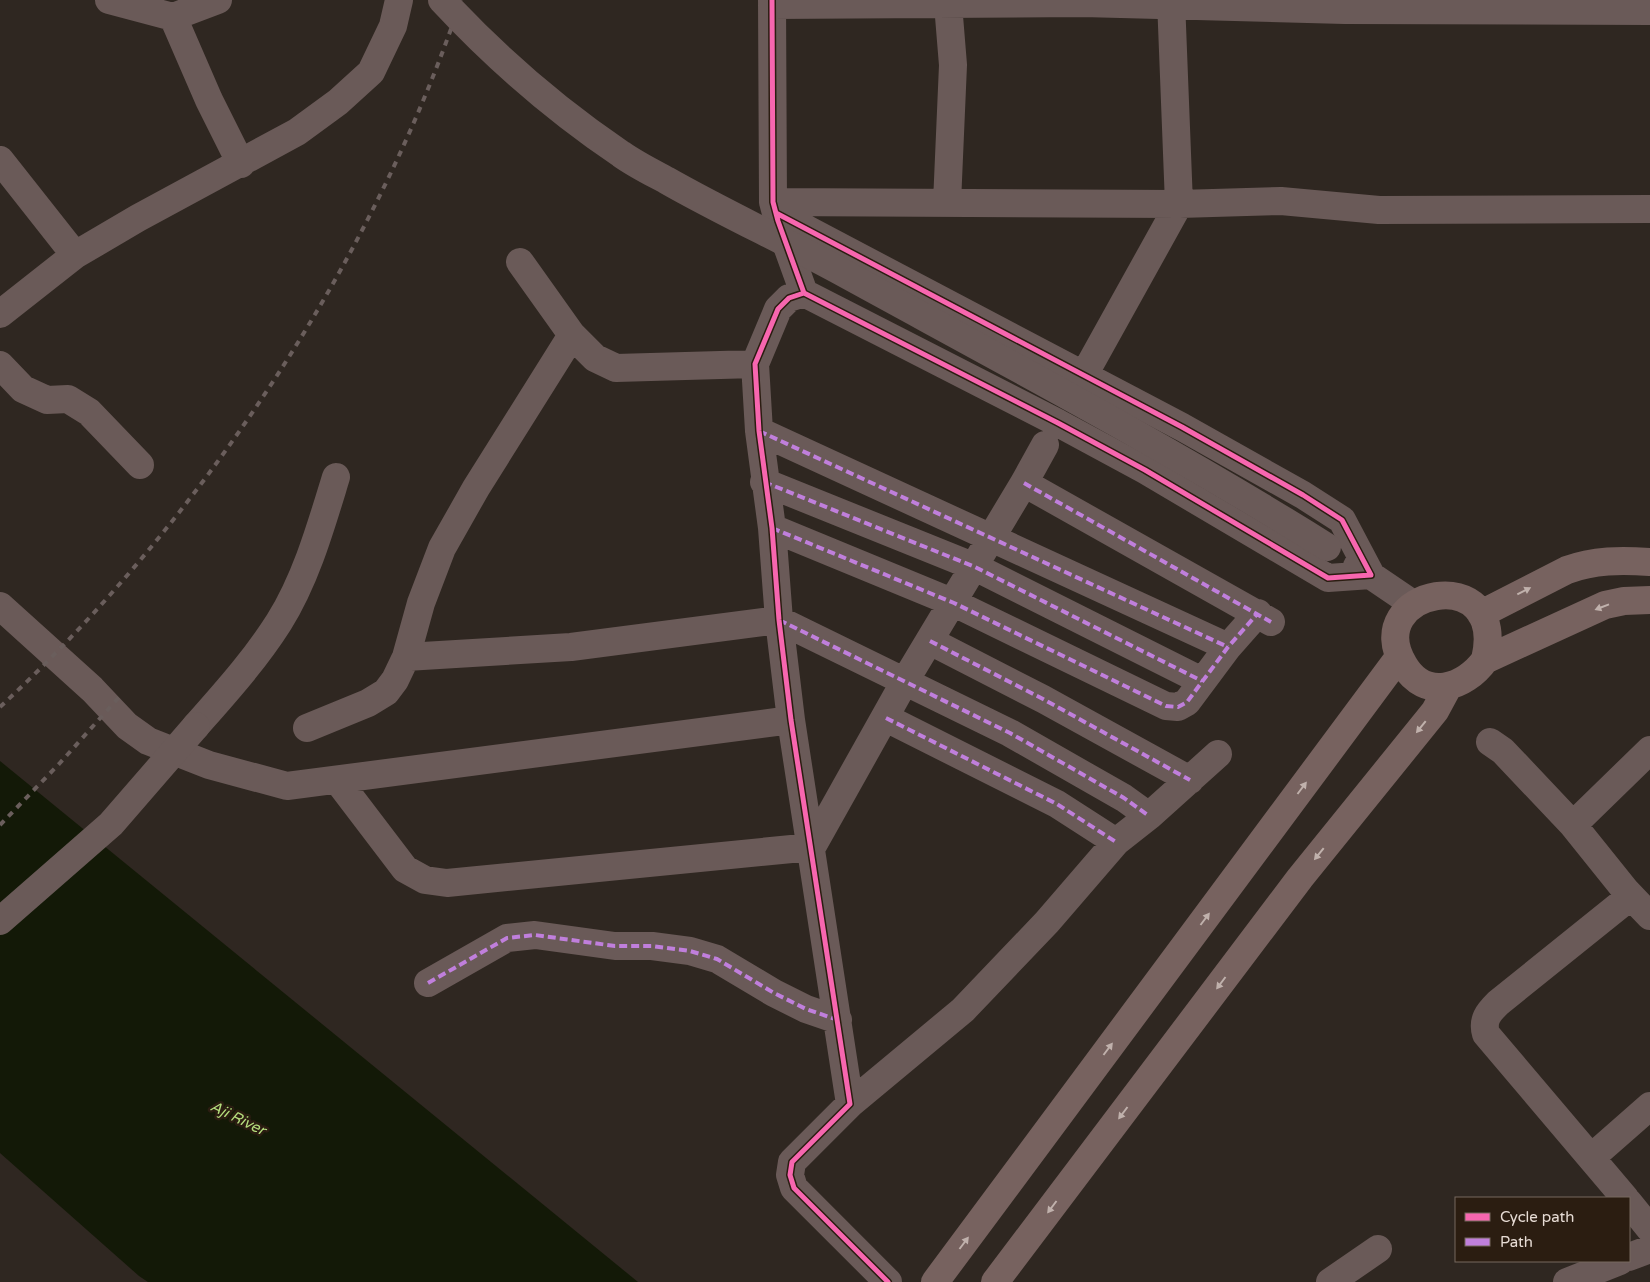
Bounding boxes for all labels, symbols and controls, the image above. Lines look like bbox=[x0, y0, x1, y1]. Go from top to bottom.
one-way arrow bbox=[1517, 587, 1531, 595]
one-way arrow bbox=[1594, 603, 1609, 611]
one-way arrow bbox=[1416, 721, 1427, 734]
one-way arrow bbox=[1296, 782, 1307, 795]
one-way arrow bbox=[1314, 847, 1325, 860]
one-way arrow bbox=[1199, 913, 1210, 926]
one-way arrow bbox=[1215, 976, 1226, 989]
one-way arrow bbox=[1103, 1042, 1113, 1056]
water label: Aji River bbox=[208, 1097, 270, 1140]
one-way arrow bbox=[1117, 1106, 1128, 1119]
legend bbox=[1455, 1197, 1630, 1262]
one-way arrow bbox=[1046, 1200, 1057, 1213]
text: Cycle path bbox=[1500, 1208, 1574, 1226]
text: Path bbox=[1500, 1233, 1533, 1251]
one-way arrow bbox=[959, 1236, 969, 1250]

